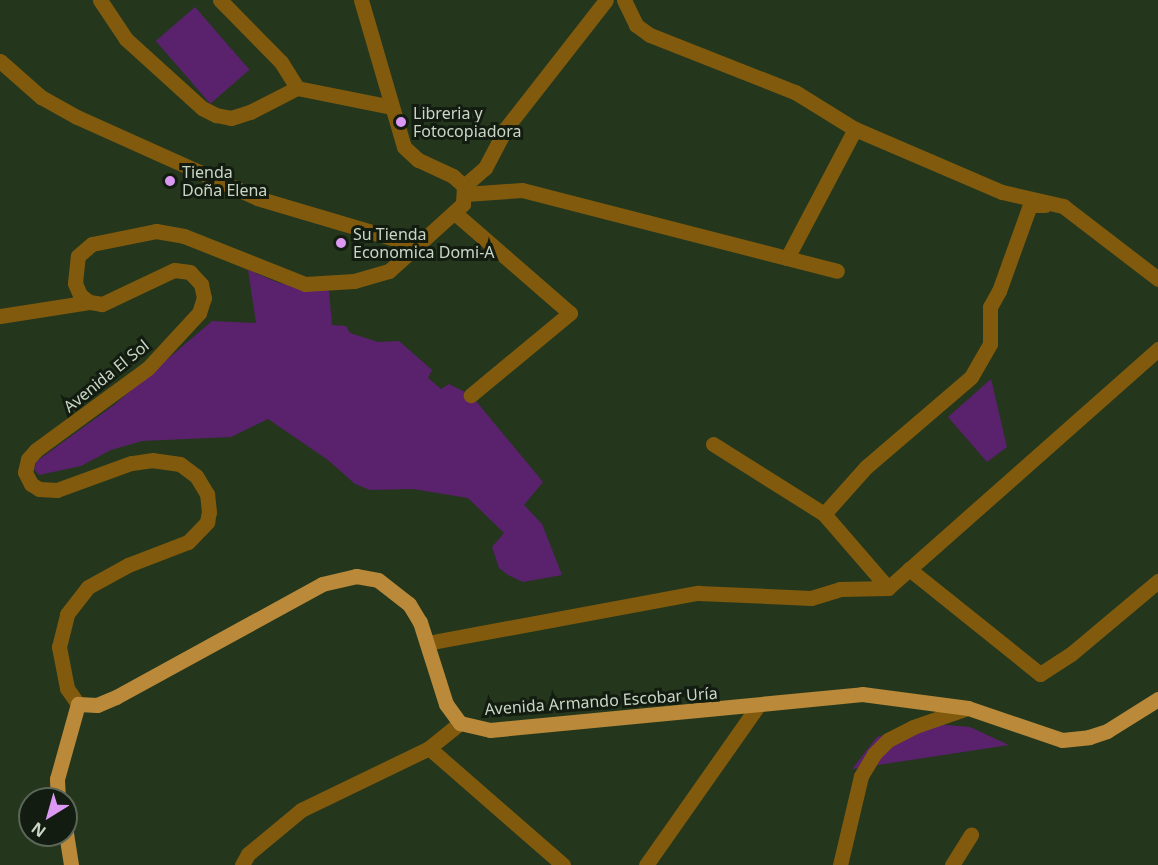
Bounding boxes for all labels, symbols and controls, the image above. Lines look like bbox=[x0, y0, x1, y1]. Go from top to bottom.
place label: Libreria y Fotocopiadora bbox=[413, 103, 522, 141]
marker: Libreria y Fotocopiadora bbox=[394, 115, 408, 129]
place label: Tienda Doña Elena bbox=[182, 162, 267, 200]
marker: Tienda Doña Elena bbox=[163, 174, 177, 188]
place label: Su Tienda Economica Domi-A bbox=[353, 224, 495, 262]
marker: Su Tienda Economica Domi-A bbox=[334, 236, 348, 250]
street label: Avenida El Sol bbox=[59, 336, 153, 416]
street label: Avenida Armando Escobar Uría bbox=[484, 683, 718, 719]
north arrow bbox=[18, 787, 78, 847]
text: N bbox=[27, 817, 50, 842]

